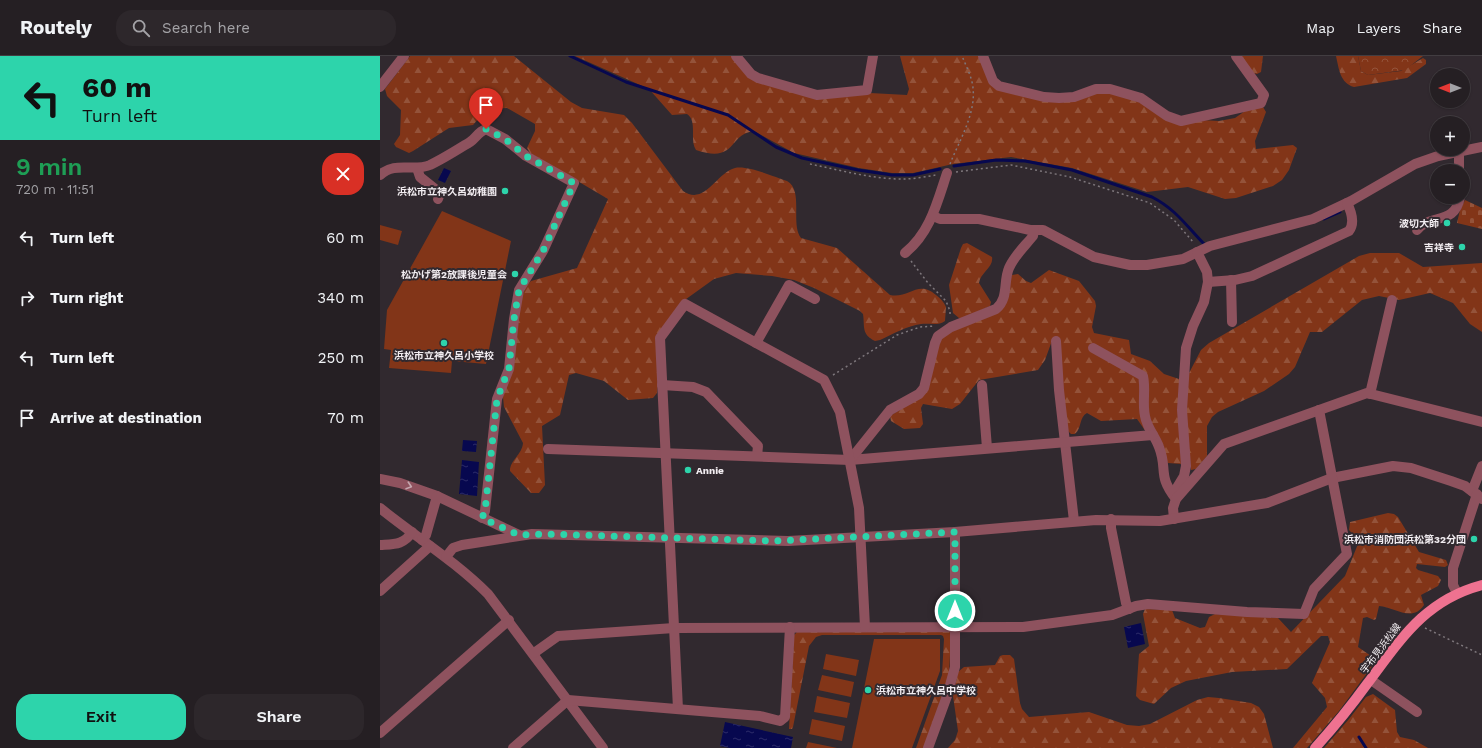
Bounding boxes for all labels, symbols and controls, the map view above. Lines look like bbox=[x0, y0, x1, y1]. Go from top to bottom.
search box bbox=[116, 10, 396, 46]
text: Routely bbox=[20, 16, 92, 39]
icon: search bbox=[130, 17, 152, 39]
text: Search here bbox=[162, 19, 250, 37]
text: Map bbox=[1306, 20, 1335, 36]
text: Layers bbox=[1357, 20, 1401, 36]
text: Share bbox=[1423, 20, 1462, 36]
north arrow bbox=[1430, 68, 1470, 108]
map controls bbox=[1430, 68, 1470, 204]
text: 60 m bbox=[82, 71, 152, 104]
icon: left bbox=[16, 72, 68, 124]
pin bbox=[469, 88, 503, 129]
icon: arrive bbox=[475, 94, 497, 116]
text: Turn left bbox=[82, 105, 157, 126]
button: + bbox=[1430, 116, 1470, 156]
text: 9 min bbox=[16, 153, 82, 181]
button: close bbox=[322, 153, 364, 195]
button: − bbox=[1430, 164, 1470, 204]
text: 720 m · 11:51 bbox=[16, 182, 94, 197]
place label: 浜松市立神久呂幼稚園 bbox=[397, 186, 497, 197]
marker: 浜松市立神久呂幼稚園 bbox=[500, 186, 510, 196]
place label: 波切大師 bbox=[1399, 218, 1439, 229]
marker: 波切大師 bbox=[1442, 218, 1452, 228]
icon: left bbox=[16, 227, 38, 249]
text: Turn left bbox=[50, 229, 114, 247]
text: 60 m bbox=[326, 229, 364, 247]
place label: 吉祥寺 bbox=[1424, 242, 1454, 253]
marker: 吉祥寺 bbox=[1457, 242, 1467, 252]
place label: 松かげ第2放課後児童会 bbox=[401, 269, 507, 280]
marker: 松かげ第2放課後児童会 bbox=[510, 269, 520, 279]
icon: right bbox=[16, 287, 38, 309]
text: Turn right bbox=[50, 289, 123, 307]
text: 340 m bbox=[317, 289, 364, 307]
marker: 浜松市立神久呂小学校 bbox=[439, 338, 449, 348]
icon: left bbox=[16, 347, 38, 369]
text: Turn left bbox=[50, 349, 114, 367]
text: 250 m bbox=[318, 349, 364, 367]
place label: 浜松市立神久呂小学校 bbox=[394, 350, 494, 361]
icon: arrive bbox=[16, 407, 38, 429]
text: Arrive at destination bbox=[50, 409, 202, 427]
text: 70 m bbox=[327, 409, 364, 427]
marker: Annie bbox=[683, 465, 693, 475]
place label: Annie bbox=[696, 465, 724, 476]
one-way arrow bbox=[405, 481, 412, 490]
place label: 浜松市消防団浜松第32分団 bbox=[1344, 534, 1466, 545]
marker: 浜松市消防団浜松第32分団 bbox=[1469, 534, 1479, 544]
position arrow bbox=[934, 590, 976, 632]
street label: 宇布見浜松線 bbox=[1358, 621, 1403, 676]
marker: 浜松市立神久呂中学校 bbox=[863, 685, 873, 695]
place label: 浜松市立神久呂中学校 bbox=[876, 685, 976, 696]
button: Exit bbox=[16, 694, 186, 740]
button: Share bbox=[194, 694, 364, 740]

